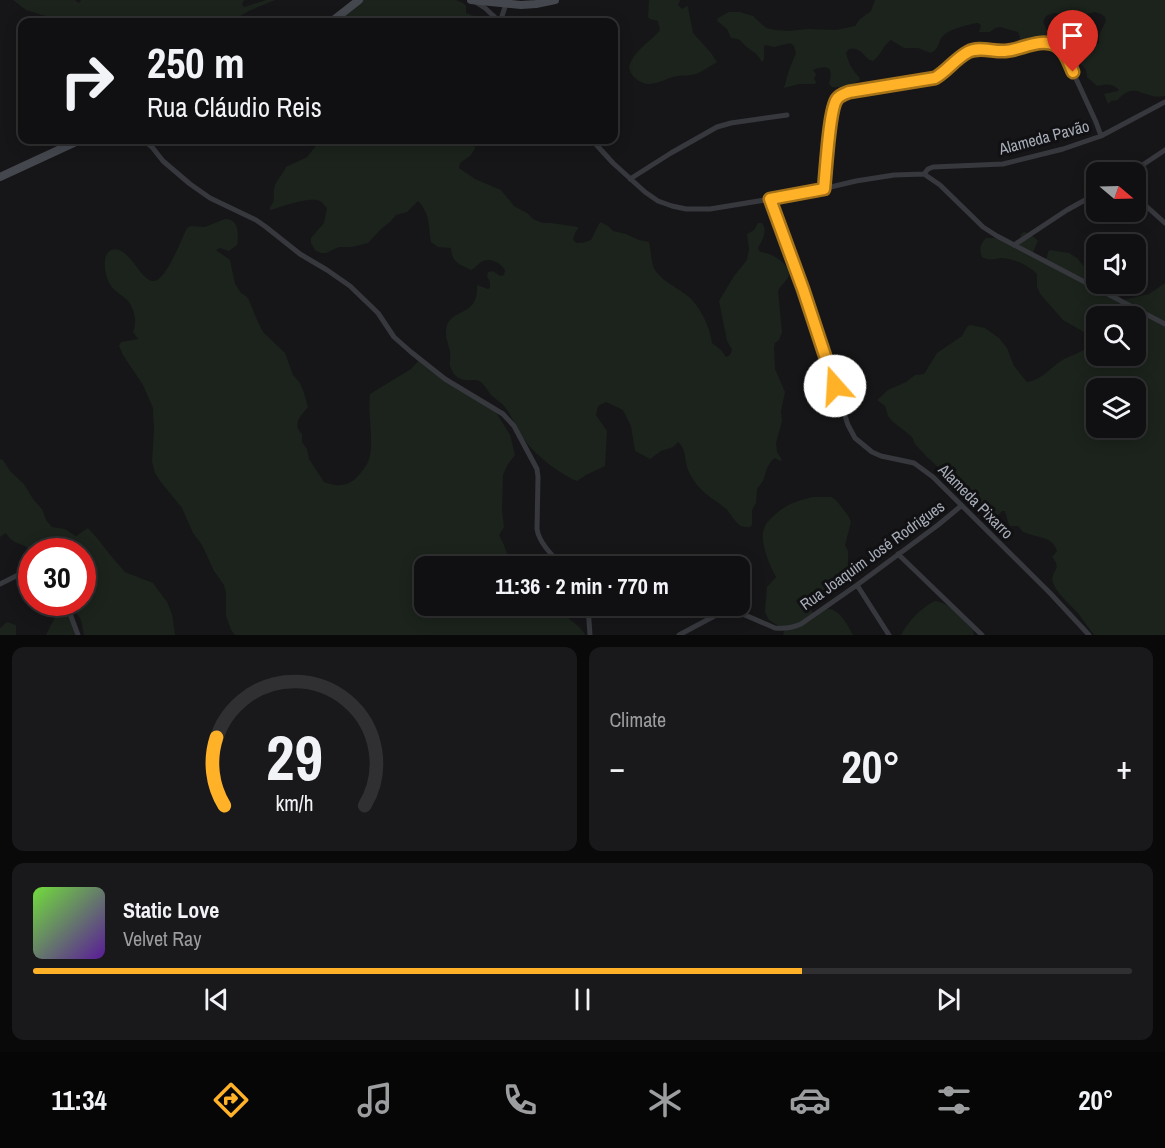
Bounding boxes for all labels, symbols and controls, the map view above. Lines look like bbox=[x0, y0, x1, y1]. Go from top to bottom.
pin bbox=[1047, 10, 1098, 72]
icon: arrive bbox=[1056, 19, 1089, 52]
text: 250 m bbox=[147, 35, 245, 91]
icon: right bbox=[48, 42, 126, 120]
text: Rua Cláudio Reis bbox=[147, 89, 322, 125]
street label: Alameda Pavão bbox=[995, 114, 1092, 160]
north arrow bbox=[1086, 162, 1146, 222]
map controls bbox=[1086, 162, 1146, 438]
button: sound bbox=[1086, 234, 1146, 294]
button: search bbox=[1086, 306, 1146, 366]
position arrow bbox=[803, 354, 867, 418]
button: layers bbox=[1086, 378, 1146, 438]
street label: Alameda Pixarro bbox=[933, 458, 1018, 543]
street label: Rua Joaquim José Rodrigues bbox=[795, 495, 949, 615]
speed limit sign: 30 bbox=[18, 538, 96, 616]
text: 11:36 · 2 min · 770 m bbox=[495, 571, 669, 601]
text: Climate bbox=[610, 706, 666, 733]
text: 29 bbox=[266, 715, 323, 799]
text: 20° bbox=[841, 736, 900, 797]
text: − bbox=[610, 745, 625, 789]
text: + bbox=[1116, 745, 1132, 789]
text: km/h bbox=[275, 789, 313, 818]
text: Static Love bbox=[123, 895, 219, 925]
text: Velvet Ray bbox=[123, 925, 201, 952]
icon: previous bbox=[200, 983, 233, 1016]
icon: pause bbox=[566, 983, 599, 1016]
icon: next bbox=[932, 983, 965, 1016]
icon: directions bbox=[210, 1079, 252, 1121]
icon: music bbox=[354, 1079, 396, 1121]
icon: phone bbox=[499, 1079, 541, 1121]
icon: climate bbox=[644, 1079, 686, 1121]
icon: car bbox=[789, 1079, 831, 1121]
icon: filters bbox=[933, 1079, 975, 1121]
text: 11:34 bbox=[51, 1082, 107, 1118]
text: 20° bbox=[1078, 1082, 1114, 1118]

